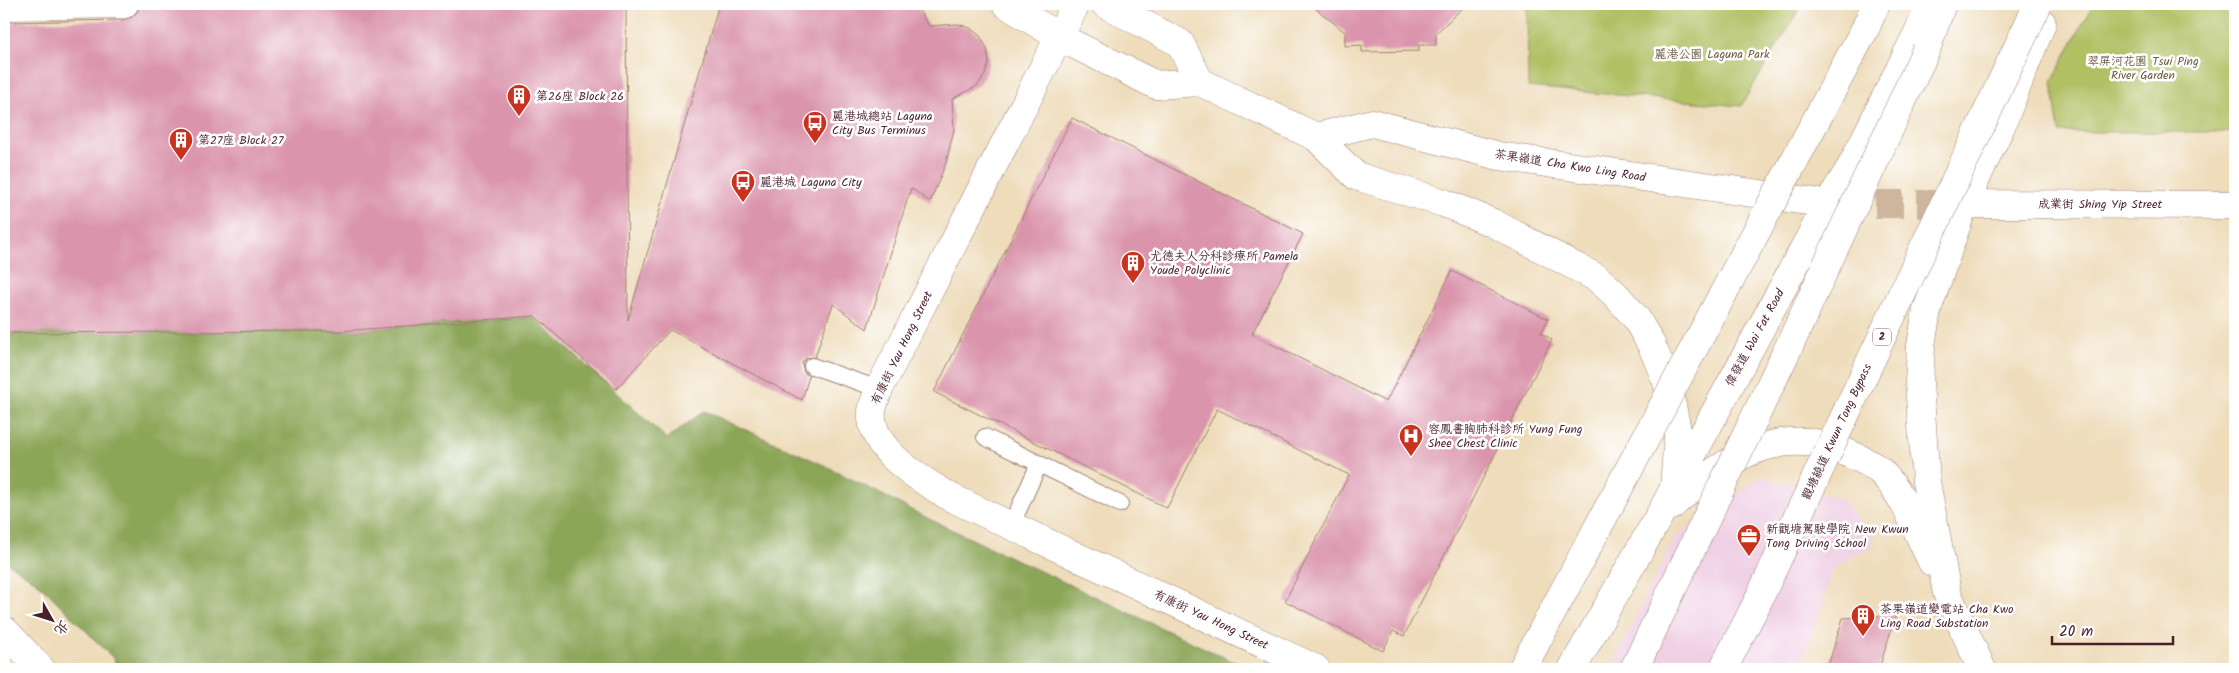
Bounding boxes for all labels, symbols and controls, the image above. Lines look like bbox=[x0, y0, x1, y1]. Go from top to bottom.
park label: 麗港公園 Laguna Park bbox=[1654, 45, 1770, 64]
park label: 翠屏河花園 Tsui Ping River Garden bbox=[2087, 52, 2199, 85]
building icon: 第26座 Block 26 bbox=[506, 83, 532, 117]
place label: 第26座 Block 26 bbox=[536, 87, 624, 106]
place label: 麗港城總站 Laguna City Bus Terminus bbox=[832, 107, 933, 140]
bus stop icon: 麗港城總站 Laguna City Bus Terminus bbox=[802, 110, 828, 144]
building icon: 第27座 Block 27 bbox=[168, 127, 194, 161]
place label: 第27座 Block 27 bbox=[198, 131, 284, 150]
street label: 茶果嶺道 Cha Kwo Ling Road bbox=[1493, 145, 1648, 187]
bus stop icon: 麗港城 Laguna City bbox=[730, 169, 756, 203]
place label: 麗港城 Laguna City bbox=[760, 173, 862, 192]
street label: 成業街 Shing Yip Street bbox=[2038, 195, 2162, 214]
place label: 尤德夫人分科診療所 Pamela Youde Polyclinic bbox=[1150, 247, 1299, 280]
building icon: 尤德夫人分科診療所 Pamela Youde Polyclinic bbox=[1120, 250, 1146, 284]
street label: 偉發道 Wai Fat Road bbox=[1720, 285, 1790, 390]
street label: 有康街 Yau Hong Street bbox=[866, 287, 938, 408]
road number: 2 bbox=[1873, 328, 1891, 346]
street label: 觀塘繞道 Kwun Tong Bypass bbox=[1797, 361, 1877, 503]
place label: 容鳳書胸肺科診所 Yung Fung Shee Chest Clinic bbox=[1428, 420, 1583, 453]
hospital icon: 容鳳書胸肺科診所 Yung Fung Shee Chest Clinic bbox=[1398, 423, 1424, 457]
place label: 新觀塘駕駛學院 New Kwun Tong Driving School bbox=[1766, 520, 1909, 553]
office icon: 新觀塘駕駛學院 New Kwun Tong Driving School bbox=[1736, 523, 1762, 557]
street label: 有康街 Yau Hong Street bbox=[1150, 585, 1272, 655]
north arrow bbox=[28, 596, 78, 646]
place label: 茶果嶺道變電站 Cha Kwo Ling Road Substation bbox=[1880, 600, 2013, 633]
building icon: 茶果嶺道變電站 Cha Kwo Ling Road Substation bbox=[1850, 603, 1876, 637]
scale bar bbox=[2052, 613, 2173, 645]
text: 北 bbox=[48, 615, 74, 640]
text: 20 m bbox=[2059, 620, 2093, 644]

